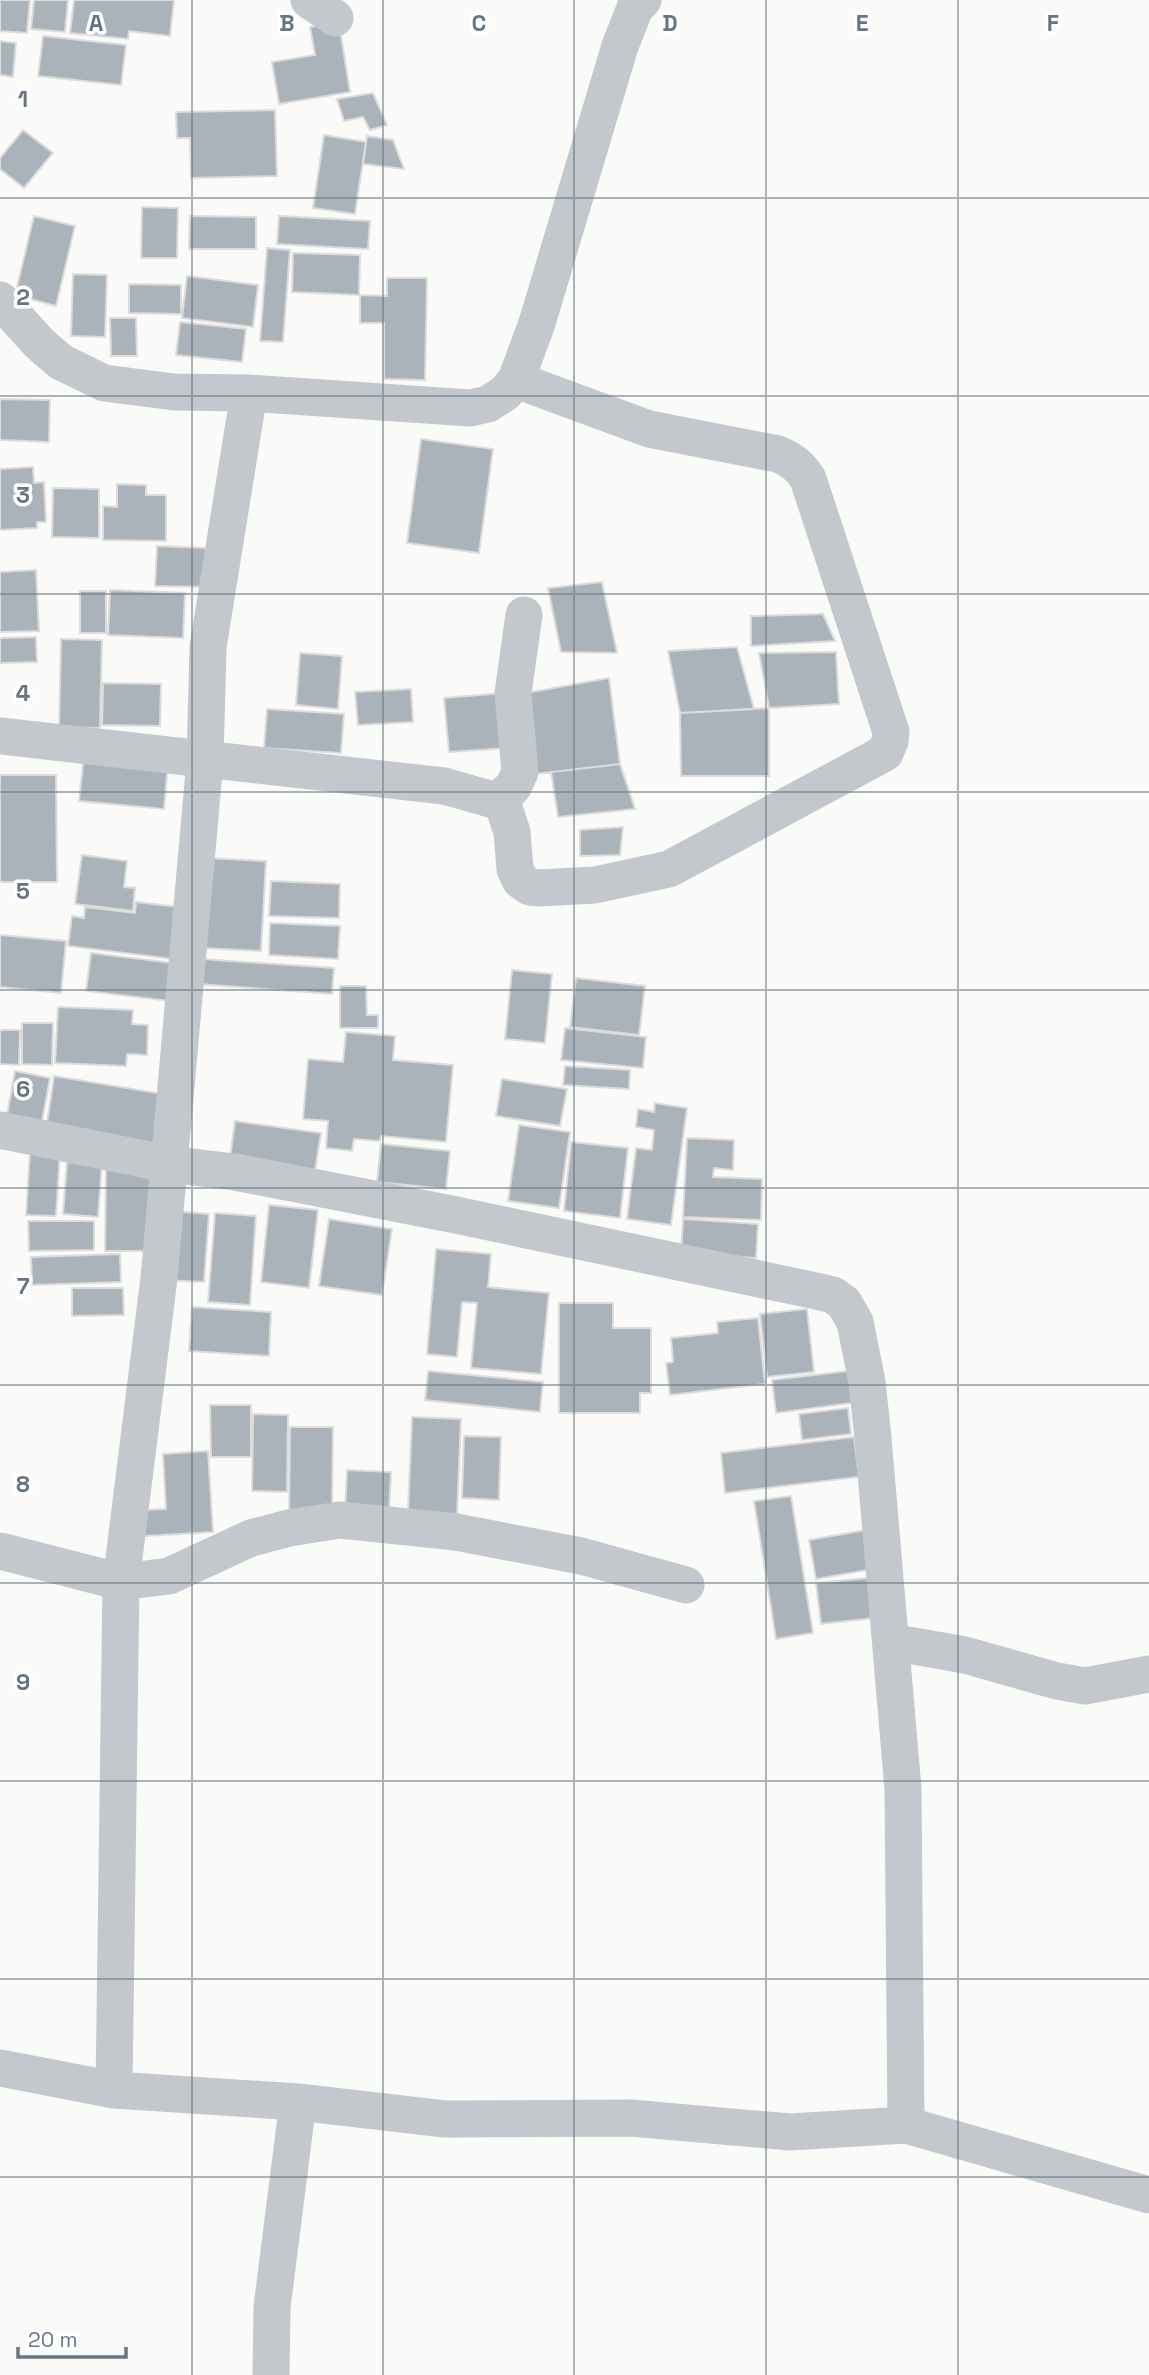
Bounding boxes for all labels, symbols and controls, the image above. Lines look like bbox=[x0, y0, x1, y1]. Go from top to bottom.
text: A bbox=[89, 8, 104, 38]
text: B bbox=[279, 8, 295, 38]
text: C bbox=[472, 8, 486, 38]
text: D bbox=[662, 8, 678, 38]
text: E bbox=[856, 8, 868, 38]
text: F bbox=[1047, 8, 1059, 38]
text: 1 bbox=[18, 84, 28, 114]
text: 2 bbox=[16, 282, 30, 312]
text: 3 bbox=[16, 480, 30, 510]
text: 4 bbox=[16, 678, 31, 708]
text: 5 bbox=[16, 876, 30, 906]
text: 6 bbox=[16, 1074, 30, 1104]
text: 7 bbox=[17, 1271, 30, 1301]
text: 8 bbox=[16, 1469, 30, 1499]
text: 9 bbox=[16, 1667, 30, 1697]
scale bar bbox=[18, 2316, 126, 2360]
text: 20 m bbox=[28, 2326, 78, 2353]

